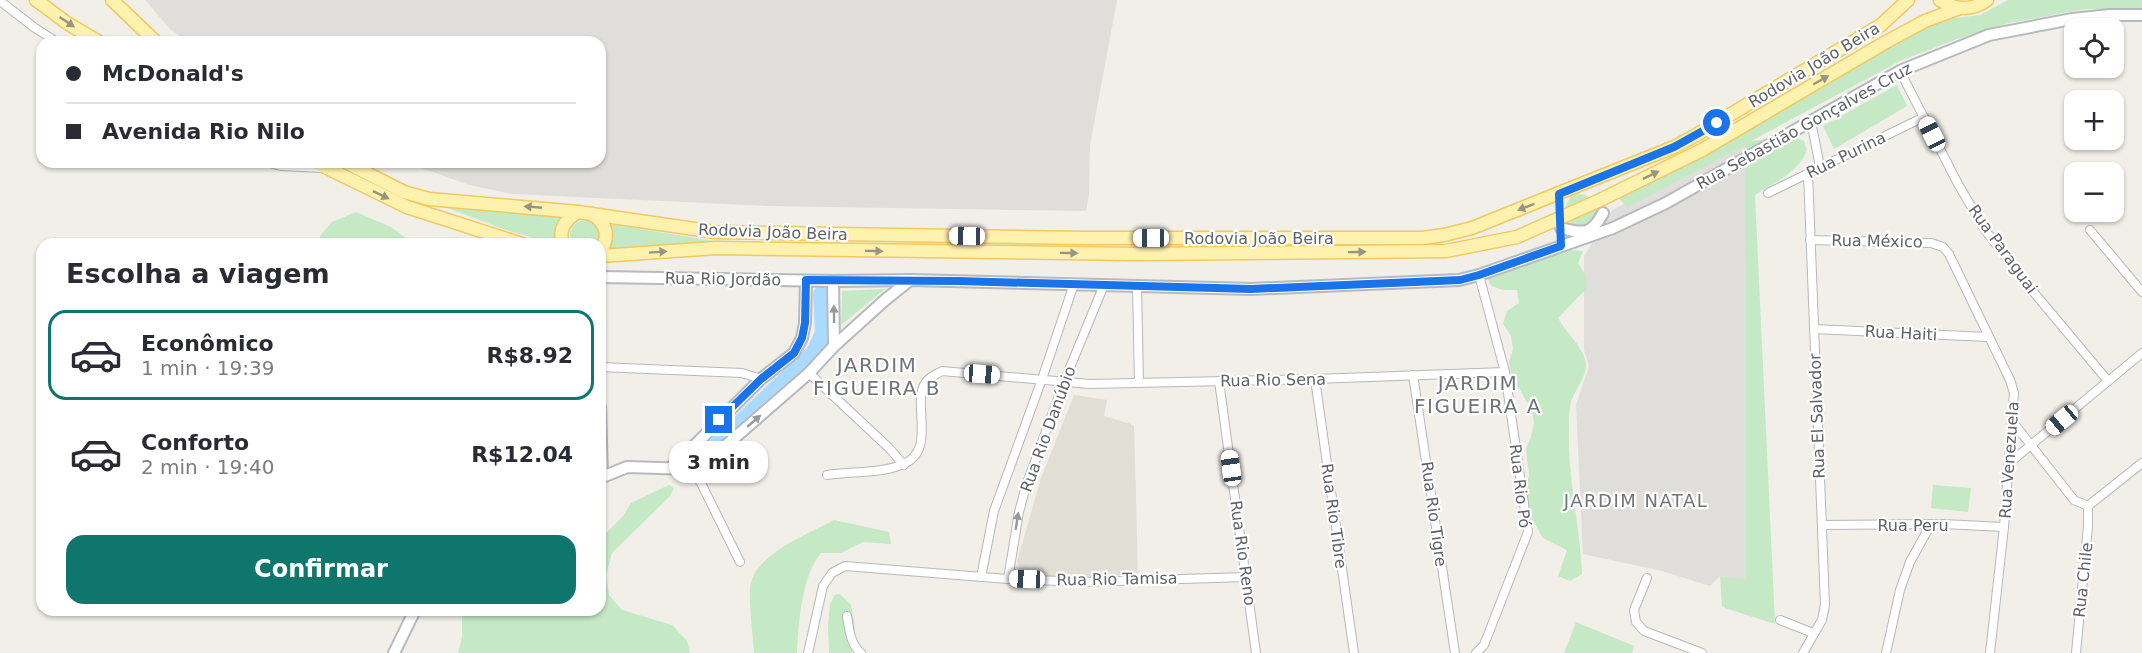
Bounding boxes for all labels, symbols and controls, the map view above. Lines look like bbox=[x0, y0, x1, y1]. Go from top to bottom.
one-way arrow bbox=[58, 16, 74, 28]
street label: Rodovia João Beira bbox=[1745, 18, 1883, 112]
map controls bbox=[2064, 18, 2124, 222]
button: locate bbox=[2064, 18, 2124, 78]
street label: Rua Sebastião Gonçalves Cruz bbox=[1693, 59, 1915, 193]
text: McDonald's bbox=[102, 61, 244, 86]
one-way arrow bbox=[1813, 75, 1830, 85]
button: + bbox=[2064, 90, 2124, 150]
route start bbox=[1703, 109, 1730, 136]
car bbox=[1916, 114, 1948, 154]
text: Avenida Rio Nilo bbox=[102, 119, 305, 144]
street label: Rua Purina bbox=[1803, 128, 1889, 182]
button: − bbox=[2064, 162, 2124, 222]
one-way arrow bbox=[1642, 171, 1660, 181]
one-way arrow bbox=[373, 190, 390, 199]
street label: Rua Paraguai bbox=[1964, 201, 2042, 297]
one-way arrow bbox=[523, 202, 542, 212]
one-way arrow bbox=[1517, 202, 1535, 212]
street label: Rodovia João Beira bbox=[698, 220, 848, 244]
car bbox=[949, 227, 985, 245]
car bbox=[1133, 229, 1169, 247]
street label: Rodovia João Beira bbox=[1184, 229, 1334, 248]
street label: Rua México bbox=[1831, 231, 1923, 251]
one-way arrow bbox=[865, 246, 884, 255]
one-way arrow bbox=[1348, 247, 1367, 257]
one-way arrow bbox=[649, 248, 668, 257]
one-way arrow bbox=[1060, 248, 1079, 258]
text: Escolha a viagem bbox=[66, 258, 330, 289]
street label: Rua Rio Jordão bbox=[665, 268, 781, 290]
one-way arrow bbox=[829, 304, 839, 323]
street label: Rua Haiti bbox=[1864, 322, 1938, 344]
icon: car bbox=[69, 328, 123, 382]
text: Econômico bbox=[141, 331, 274, 356]
text: R$8.92 bbox=[486, 343, 573, 368]
district label: JARDIM FIGUEIRA B bbox=[813, 353, 941, 400]
street label: Rua El Salvador bbox=[1805, 353, 1829, 479]
text: 1 min · 19:39 bbox=[141, 356, 275, 380]
street label: Rua Rio Danúbio bbox=[1016, 363, 1080, 495]
car bbox=[963, 364, 1001, 384]
street label: Rua Rio Sena bbox=[1220, 370, 1326, 390]
district label: JARDIM FIGUEIRA A bbox=[1414, 371, 1542, 418]
street label: Rua Venezuela bbox=[1995, 401, 2023, 519]
car bbox=[2042, 402, 2082, 438]
route end bbox=[705, 406, 732, 433]
one-way arrow bbox=[746, 415, 761, 428]
icon: car bbox=[69, 427, 123, 481]
text: Conforto bbox=[141, 430, 249, 455]
callout: 3 min bbox=[670, 441, 768, 483]
text: R$12.04 bbox=[471, 442, 573, 467]
street label: Rua Rio Pó bbox=[1505, 443, 1535, 529]
car bbox=[1220, 449, 1242, 487]
text: 3 min bbox=[687, 450, 750, 474]
text: 2 min · 19:40 bbox=[141, 455, 275, 479]
street label: Rua Rio Tigre bbox=[1417, 460, 1451, 568]
street label: Rua Rio Tibre bbox=[1317, 462, 1351, 570]
district label: JARDIM NATAL bbox=[1563, 490, 1708, 511]
street label: Rua Rio Reno bbox=[1226, 499, 1260, 607]
one-way arrow bbox=[1013, 511, 1022, 530]
street label: Rua Peru bbox=[1877, 516, 1949, 535]
button: Confirmar bbox=[66, 535, 576, 604]
street label: Rua Chile bbox=[2070, 541, 2096, 619]
street label: Rua Rio Tamisa bbox=[1056, 568, 1178, 590]
car bbox=[1009, 569, 1045, 589]

